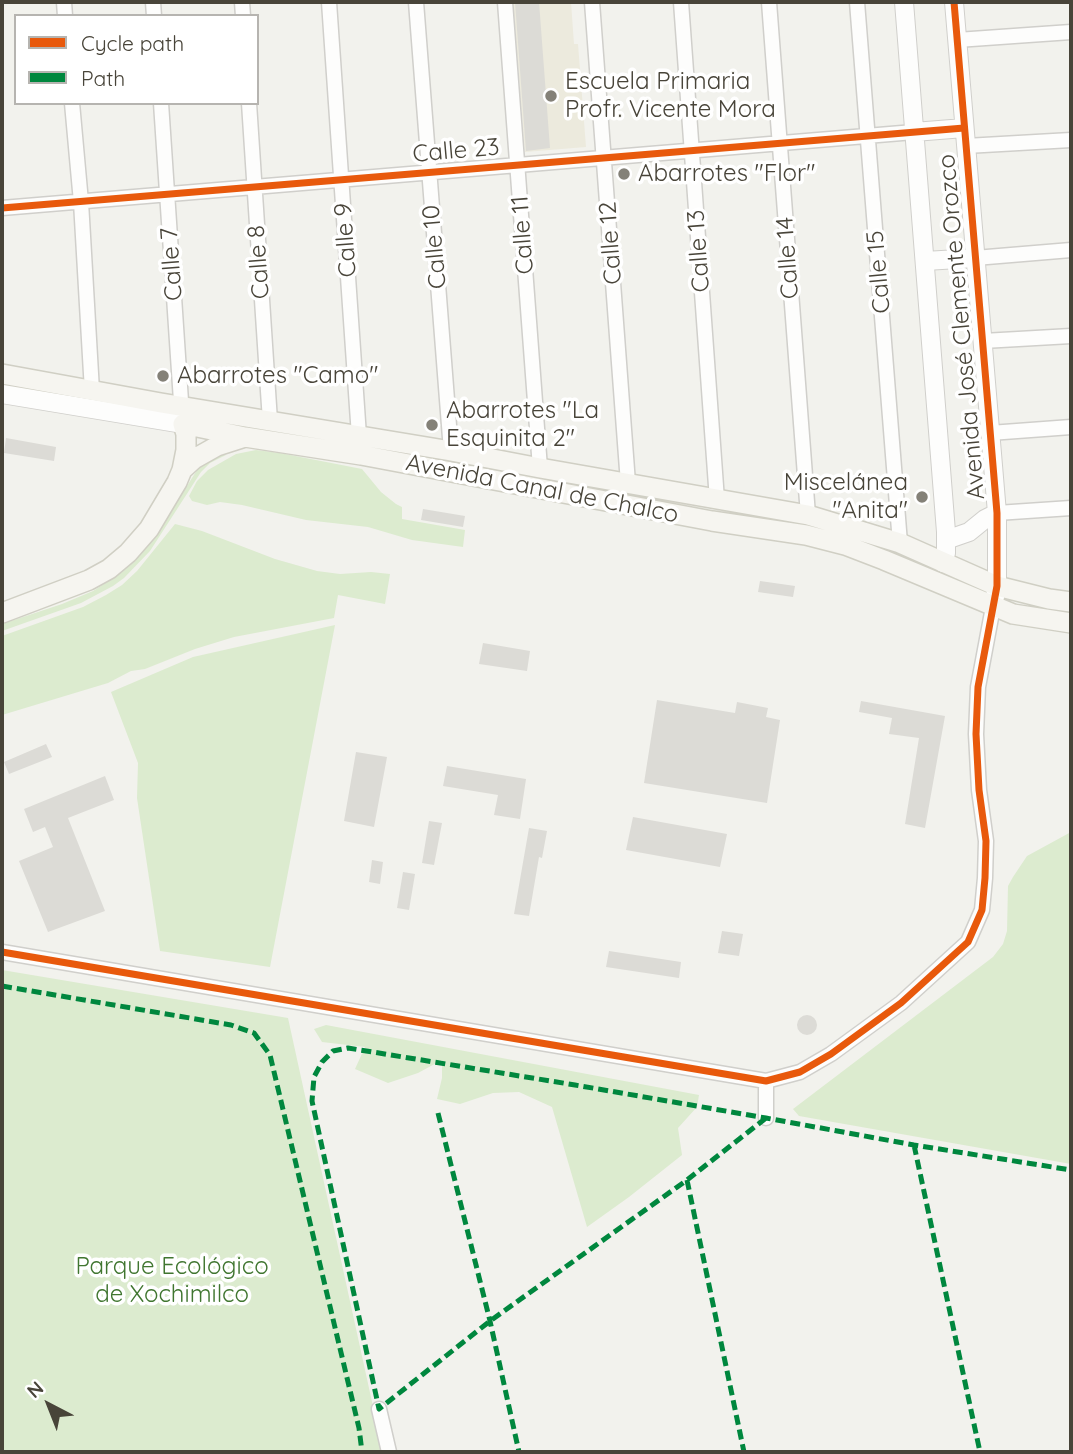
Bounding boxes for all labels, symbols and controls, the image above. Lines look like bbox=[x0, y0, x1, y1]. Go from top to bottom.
legend bbox=[14, 14, 259, 105]
text: Cycle path bbox=[81, 30, 184, 56]
text: Path bbox=[81, 65, 125, 91]
place label: Escuela Primaria Profr. Vicente Mora bbox=[565, 68, 776, 124]
marker: Escuela Primaria Profr. Vicente Mora bbox=[543, 88, 559, 104]
street label: Calle 23 bbox=[411, 133, 501, 169]
street label: Avenida José Clemente Orozco bbox=[933, 153, 991, 501]
place label: Abarrotes "Flor" bbox=[638, 160, 815, 188]
marker: Abarrotes "Flor" bbox=[616, 166, 632, 182]
street label: Calle 11 bbox=[506, 195, 540, 275]
street label: Calle 12 bbox=[594, 200, 628, 286]
street label: Calle 9 bbox=[329, 202, 363, 278]
street label: Calle 10 bbox=[417, 204, 453, 290]
street label: Calle 13 bbox=[682, 209, 716, 293]
street label: Calle 14 bbox=[771, 216, 805, 300]
street label: Calle 8 bbox=[242, 224, 276, 300]
street label: Calle 7 bbox=[155, 226, 189, 302]
street label: Calle 15 bbox=[861, 229, 897, 315]
place label: Abarrotes "Camo" bbox=[177, 362, 378, 390]
marker: Abarrotes "Camo" bbox=[155, 368, 171, 384]
place label: Abarrotes "La Esquinita 2" bbox=[446, 397, 599, 453]
marker: Abarrotes "La Esquinita 2" bbox=[424, 417, 440, 433]
street label: Avenida Canal de Chalco bbox=[403, 448, 681, 530]
place label: Miscelánea "Anita" bbox=[784, 469, 908, 525]
marker: Miscelánea "Anita" bbox=[914, 489, 930, 505]
park label: Parque Ecológico de Xochimilco bbox=[75, 1253, 269, 1309]
north arrow bbox=[14, 1370, 84, 1440]
text: N bbox=[22, 1376, 48, 1403]

